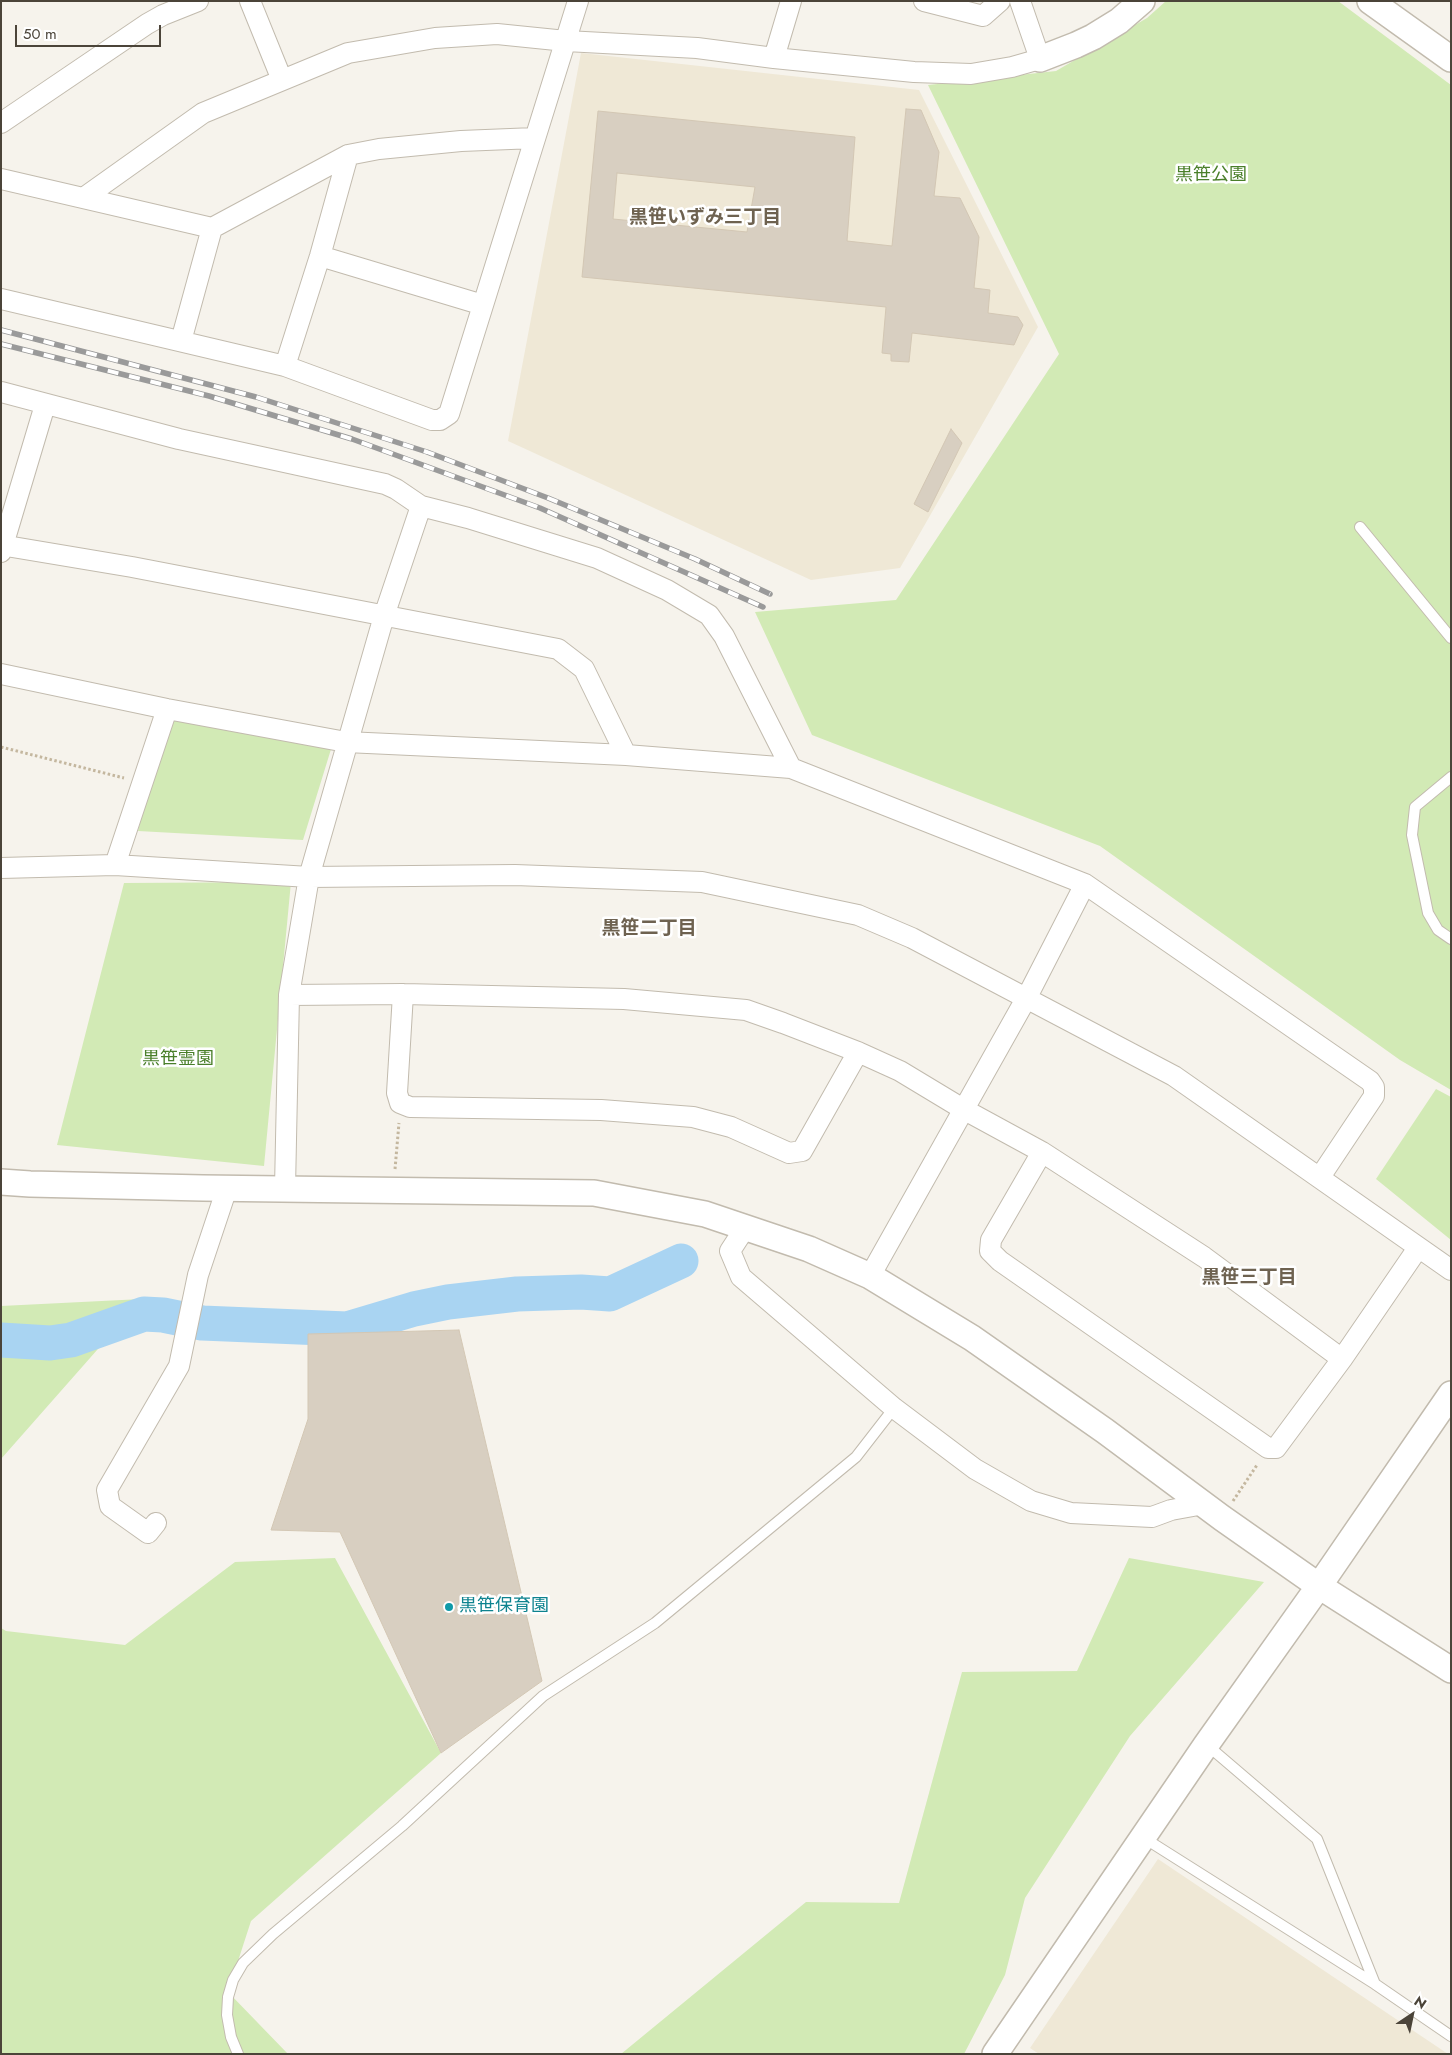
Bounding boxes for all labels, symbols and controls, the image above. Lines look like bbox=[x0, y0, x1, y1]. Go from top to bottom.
scale bar bbox=[18, 15, 164, 47]
text: 50 m bbox=[23, 23, 57, 45]
park label: 黒笹公園 bbox=[1175, 165, 1247, 187]
district label: 黒笹いずみ三丁目 bbox=[629, 207, 781, 229]
district label: 黒笹二丁目 bbox=[602, 918, 696, 940]
park label: 黒笹霊園 bbox=[142, 1049, 214, 1071]
district label: 黒笹三丁目 bbox=[1202, 1267, 1296, 1289]
place label: 黒笹保育園 bbox=[459, 1596, 549, 1618]
marker: 黒笹保育園 bbox=[443, 1601, 455, 1613]
north arrow bbox=[1387, 1990, 1437, 2040]
text: N bbox=[1410, 1991, 1431, 2014]

